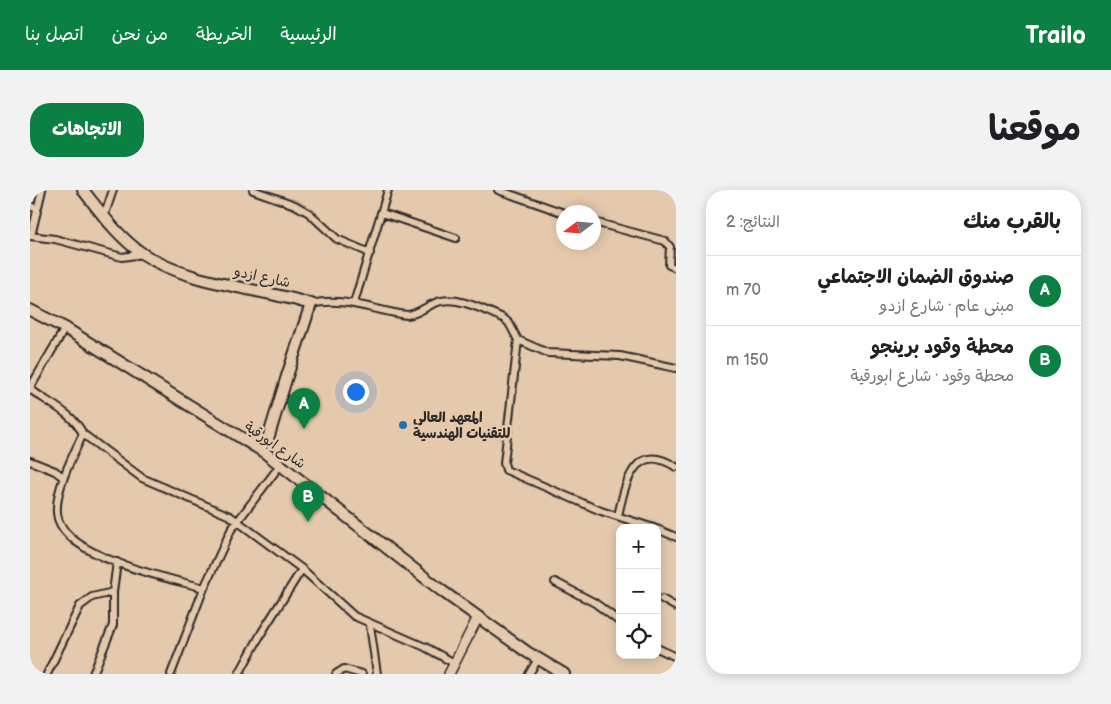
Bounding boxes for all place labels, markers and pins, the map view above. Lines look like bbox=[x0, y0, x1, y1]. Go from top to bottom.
pin: A bbox=[288, 388, 320, 429]
place label: المعهد العالي للتقنيات الهندسية bbox=[413, 409, 510, 442]
marker: المعهد العالي للتقنيات الهندسية bbox=[397, 419, 409, 431]
pin: B bbox=[292, 481, 324, 522]

